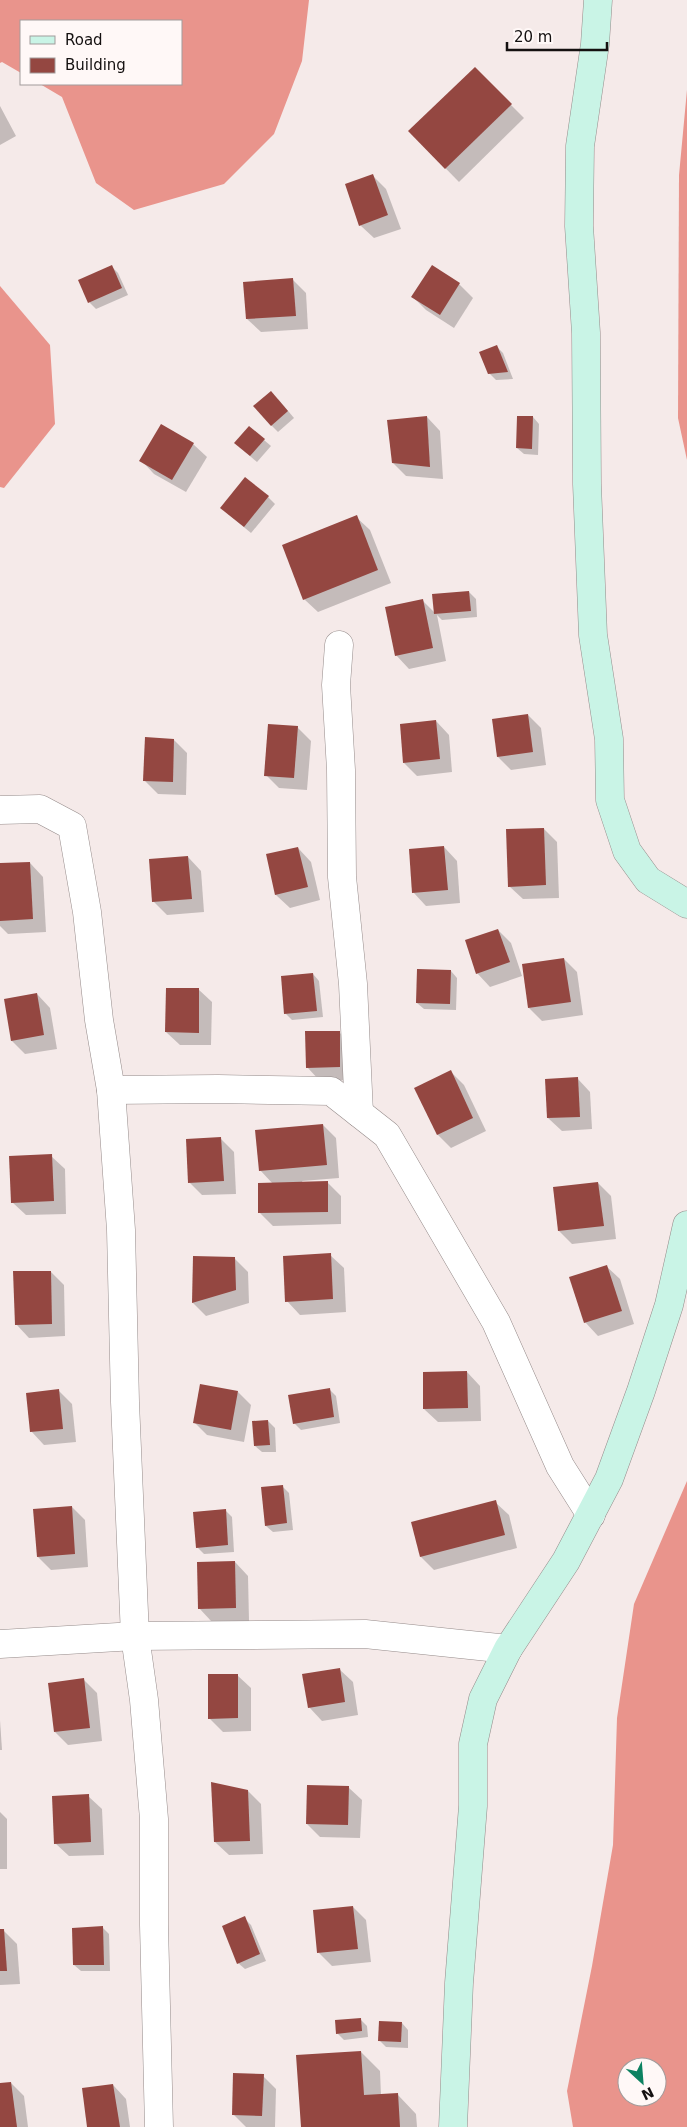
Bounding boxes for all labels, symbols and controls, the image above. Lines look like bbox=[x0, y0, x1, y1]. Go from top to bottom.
legend bbox=[20, 20, 182, 85]
scale bar bbox=[507, 20, 607, 52]
text: 20 m bbox=[514, 28, 552, 46]
text: Road bbox=[65, 31, 103, 49]
text: Building bbox=[65, 56, 126, 74]
north arrow bbox=[617, 2057, 667, 2107]
text: N bbox=[639, 2084, 656, 2103]

